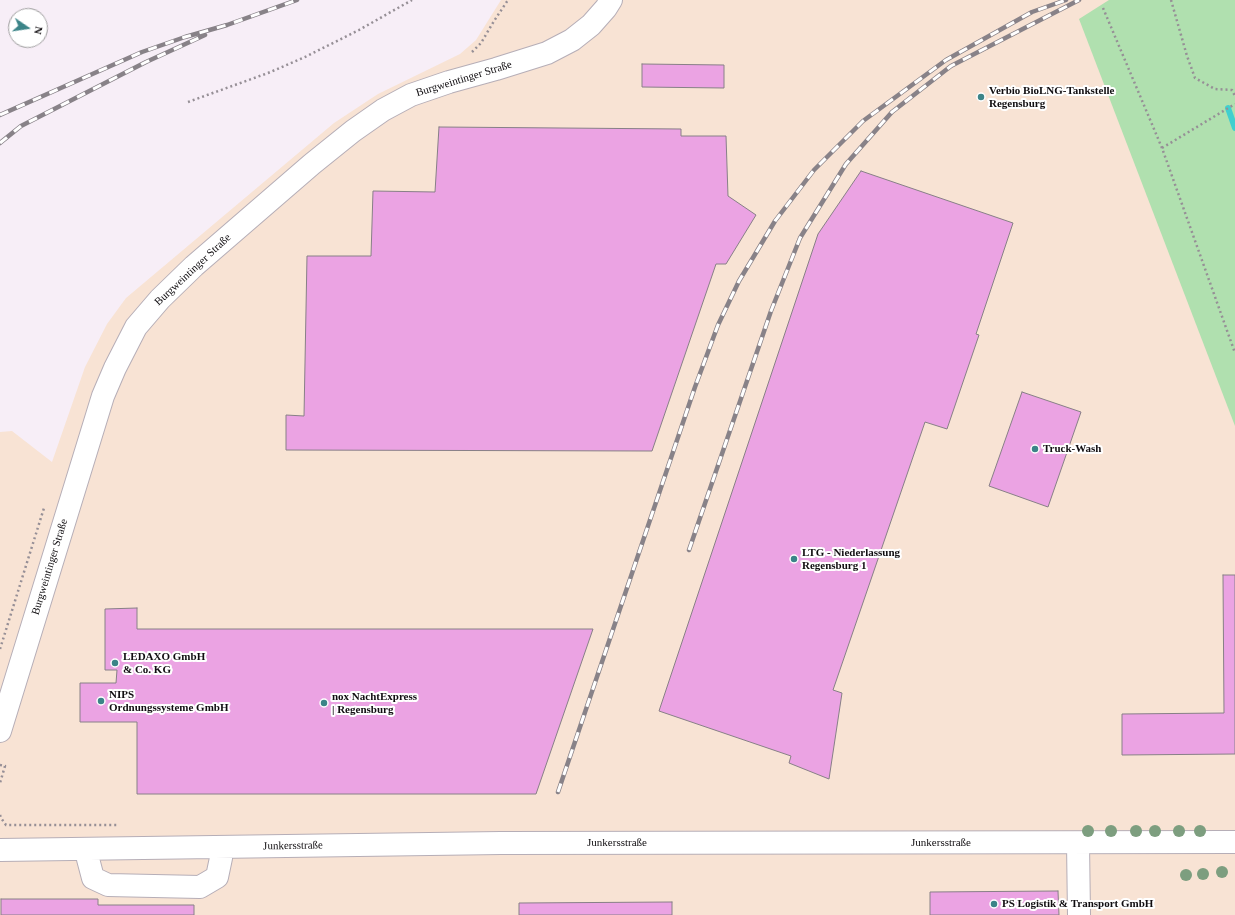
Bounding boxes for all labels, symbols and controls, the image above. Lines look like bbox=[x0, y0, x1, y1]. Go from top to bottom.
north arrow bbox=[8, 8, 48, 48]
text: N bbox=[32, 25, 45, 36]
street label: Burgweintinger Straße bbox=[414, 58, 514, 100]
place label: Verbio BioLNG-Tankstelle Regensburg bbox=[989, 84, 1114, 110]
marker: Verbio BioLNG-Tankstelle Regensburg bbox=[976, 92, 986, 102]
street label: Burgweintinger Straße bbox=[152, 231, 234, 309]
place label: Truck-Wash bbox=[1043, 442, 1101, 456]
marker: Truck-Wash bbox=[1030, 444, 1040, 454]
street label: Burgweintinger Straße bbox=[29, 517, 71, 617]
place label: LTG - Niederlassung Regensburg 1 bbox=[802, 546, 900, 572]
marker: LTG - Niederlassung Regensburg 1 bbox=[789, 554, 799, 564]
place label: LEDAXO GmbH & Co. KG bbox=[123, 650, 205, 676]
marker: LEDAXO GmbH & Co. KG bbox=[110, 658, 120, 668]
place label: NIPS Ordnungssysteme GmbH bbox=[109, 688, 228, 714]
place label: nox NachtExpress | Regensburg bbox=[332, 690, 417, 716]
marker: NIPS Ordnungssysteme GmbH bbox=[96, 696, 106, 706]
marker: nox NachtExpress | Regensburg bbox=[319, 698, 329, 708]
street label: Junkersstraße bbox=[587, 836, 647, 850]
street label: Junkersstraße bbox=[911, 836, 971, 850]
street label: Junkersstraße bbox=[263, 839, 323, 853]
place label: PS Logistik & Transport GmbH bbox=[1002, 897, 1153, 911]
marker: PS Logistik & Transport GmbH bbox=[989, 899, 999, 909]

